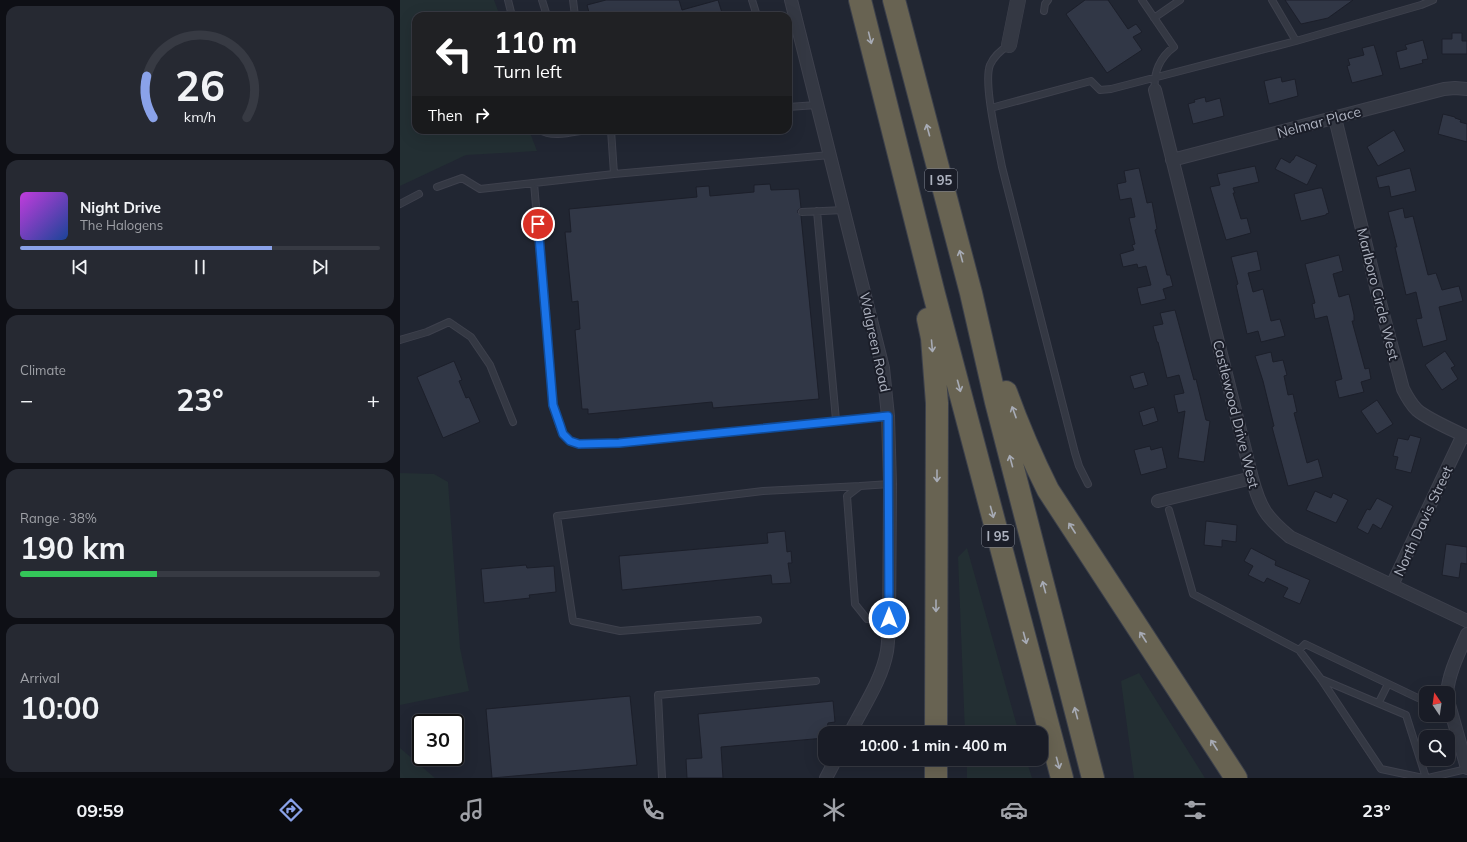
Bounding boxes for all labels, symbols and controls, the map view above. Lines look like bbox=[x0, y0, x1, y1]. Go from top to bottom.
text: 110 m bbox=[494, 25, 577, 60]
icon: left bbox=[428, 28, 480, 80]
one-way arrow bbox=[866, 31, 874, 44]
text: 26 bbox=[175, 59, 225, 111]
text: Turn left bbox=[494, 60, 562, 83]
street label: Nelmar Place bbox=[1275, 102, 1363, 142]
icon: right bbox=[471, 104, 493, 126]
text: Then bbox=[428, 106, 463, 125]
text: km/h bbox=[184, 108, 216, 126]
one-way arrow bbox=[924, 124, 931, 137]
road number: I 95 bbox=[925, 169, 957, 191]
text: Night Drive bbox=[80, 198, 161, 217]
pin bbox=[521, 207, 555, 241]
icon: arrive bbox=[527, 213, 549, 235]
text: The Halogens bbox=[80, 217, 163, 233]
street label: Marlboro Circle West bbox=[1353, 226, 1403, 362]
one-way arrow bbox=[957, 249, 964, 262]
icon: previous bbox=[69, 256, 91, 278]
icon: pause bbox=[189, 256, 211, 278]
icon: next bbox=[309, 256, 331, 278]
street label: Walgreen Road bbox=[856, 291, 894, 393]
street label: Castlewood Drive West bbox=[1209, 338, 1263, 490]
one-way arrow bbox=[929, 339, 936, 352]
text: Climate bbox=[20, 362, 66, 378]
one-way arrow bbox=[955, 379, 963, 392]
text: 23° bbox=[176, 381, 224, 419]
text: − bbox=[20, 386, 33, 414]
text: + bbox=[367, 386, 380, 414]
one-way arrow bbox=[1009, 407, 1017, 419]
one-way arrow bbox=[1007, 455, 1014, 468]
street label: North Davis Street bbox=[1390, 463, 1456, 579]
one-way arrow bbox=[933, 469, 941, 482]
one-way arrow bbox=[988, 505, 996, 518]
text: Range · 38% bbox=[20, 510, 97, 526]
one-way arrow bbox=[1068, 523, 1076, 534]
road number: I 95 bbox=[982, 525, 1014, 547]
text: 190 km bbox=[20, 529, 126, 567]
one-way arrow bbox=[1040, 581, 1047, 594]
position arrow bbox=[868, 597, 910, 639]
one-way arrow bbox=[932, 599, 940, 612]
one-way arrow bbox=[1021, 631, 1029, 644]
one-way arrow bbox=[1139, 631, 1147, 642]
text: Arrival bbox=[20, 670, 60, 686]
north arrow bbox=[1419, 686, 1455, 722]
map controls bbox=[1419, 686, 1455, 766]
text: 10:00 bbox=[20, 689, 99, 727]
one-way arrow bbox=[1072, 707, 1080, 720]
speed limit sign: 30 bbox=[412, 714, 464, 766]
button: search bbox=[1419, 730, 1455, 766]
text: 10:00 · 1 min · 400 m bbox=[859, 736, 1007, 755]
one-way arrow bbox=[1210, 740, 1218, 751]
one-way arrow bbox=[1055, 757, 1062, 770]
icon: directions bbox=[277, 796, 305, 824]
icon: music bbox=[458, 796, 486, 824]
icon: phone bbox=[639, 796, 667, 824]
icon: climate bbox=[820, 796, 848, 824]
icon: car bbox=[1000, 796, 1028, 824]
icon: filters bbox=[1181, 796, 1209, 824]
text: 09:59 bbox=[76, 799, 124, 822]
text: 23° bbox=[1362, 799, 1391, 822]

